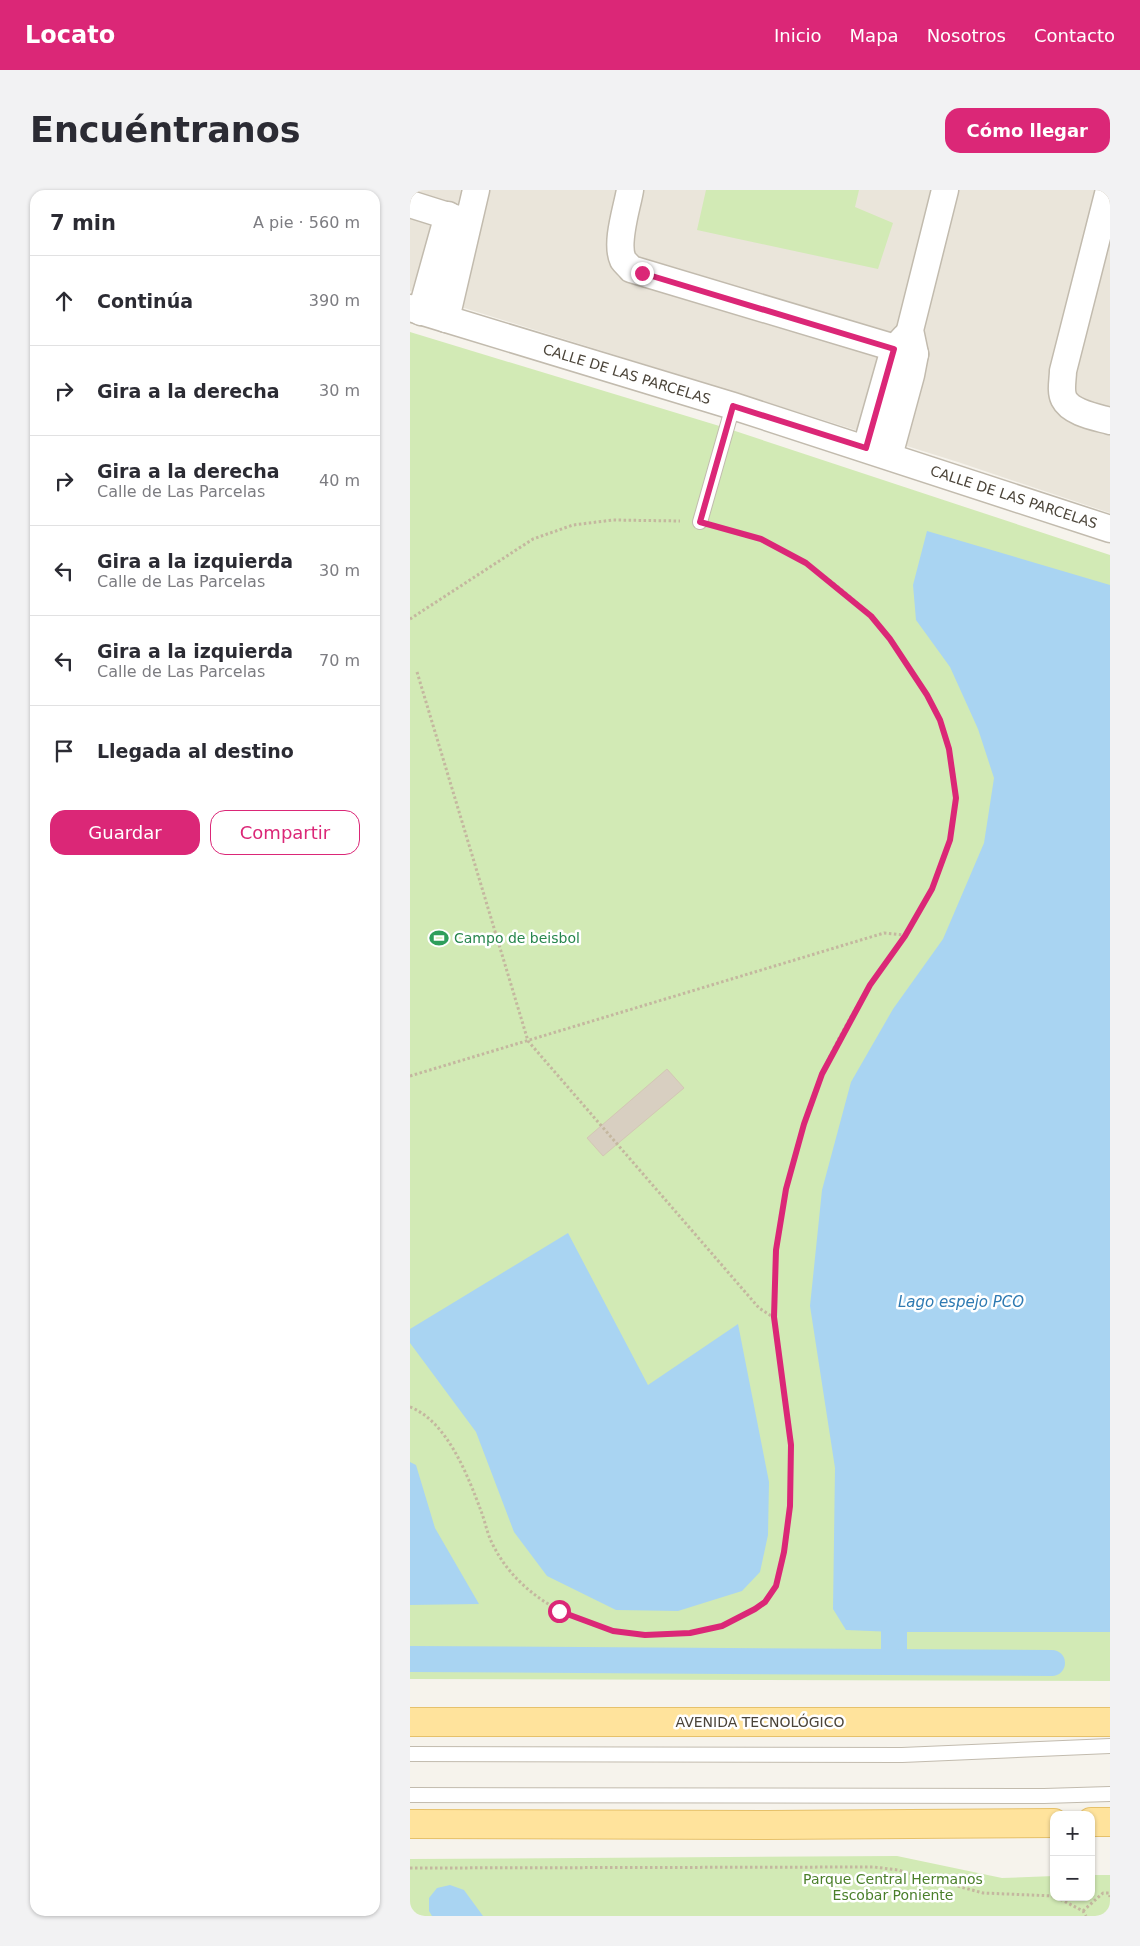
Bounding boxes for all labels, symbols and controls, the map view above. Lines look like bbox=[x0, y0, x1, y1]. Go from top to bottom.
text: Locato bbox=[25, 21, 115, 49]
text: Inicio bbox=[774, 25, 822, 46]
text: Mapa bbox=[850, 25, 899, 46]
text: Nosotros bbox=[927, 25, 1006, 46]
text: Contacto bbox=[1034, 25, 1115, 46]
button: Cómo llegar bbox=[945, 108, 1110, 153]
text: Encuéntranos bbox=[30, 110, 301, 150]
text: 7 min bbox=[50, 211, 116, 235]
text: A pie · 560 m bbox=[253, 213, 360, 232]
route end bbox=[631, 262, 654, 285]
icon: ahead bbox=[50, 287, 78, 315]
text: Continúa bbox=[97, 290, 193, 312]
text: 390 m bbox=[309, 291, 360, 310]
street label: CALLE DE LAS PARCELAS bbox=[541, 341, 713, 407]
icon: right bbox=[50, 377, 78, 405]
text: Gira a la derecha bbox=[97, 380, 280, 402]
text: 30 m bbox=[319, 381, 360, 400]
text: Gira a la derecha bbox=[97, 460, 280, 482]
street label: CALLE DE LAS PARCELAS bbox=[928, 462, 1100, 532]
icon: right bbox=[50, 467, 78, 495]
text: 40 m bbox=[319, 471, 360, 490]
text: Calle de Las Parcelas bbox=[97, 482, 265, 501]
text: Gira a la izquierda bbox=[97, 550, 293, 572]
icon: left bbox=[50, 557, 78, 585]
text: 30 m bbox=[319, 561, 360, 580]
text: Calle de Las Parcelas bbox=[97, 572, 265, 591]
text: Gira a la izquierda bbox=[97, 640, 293, 662]
icon: left bbox=[50, 647, 78, 675]
text: 70 m bbox=[319, 651, 360, 670]
text: Calle de Las Parcelas bbox=[97, 662, 265, 681]
icon: arrive bbox=[50, 737, 78, 765]
text: Llegada al destino bbox=[97, 740, 294, 762]
button: Guardar bbox=[50, 810, 200, 855]
button: Compartir bbox=[210, 810, 360, 855]
sports icon: Campo de beisbol bbox=[428, 927, 450, 949]
place label: Campo de beisbol bbox=[454, 930, 580, 946]
water label: Lago espejo PCO bbox=[898, 1293, 1024, 1311]
route start bbox=[548, 1600, 571, 1623]
street label: AVENIDA TECNOLÓGICO bbox=[675, 1713, 845, 1730]
map controls bbox=[1050, 1811, 1095, 1901]
button: + bbox=[1050, 1811, 1095, 1856]
button: − bbox=[1050, 1856, 1095, 1901]
park label: Parque Central Hermanos Escobar Poniente bbox=[803, 1871, 983, 1903]

